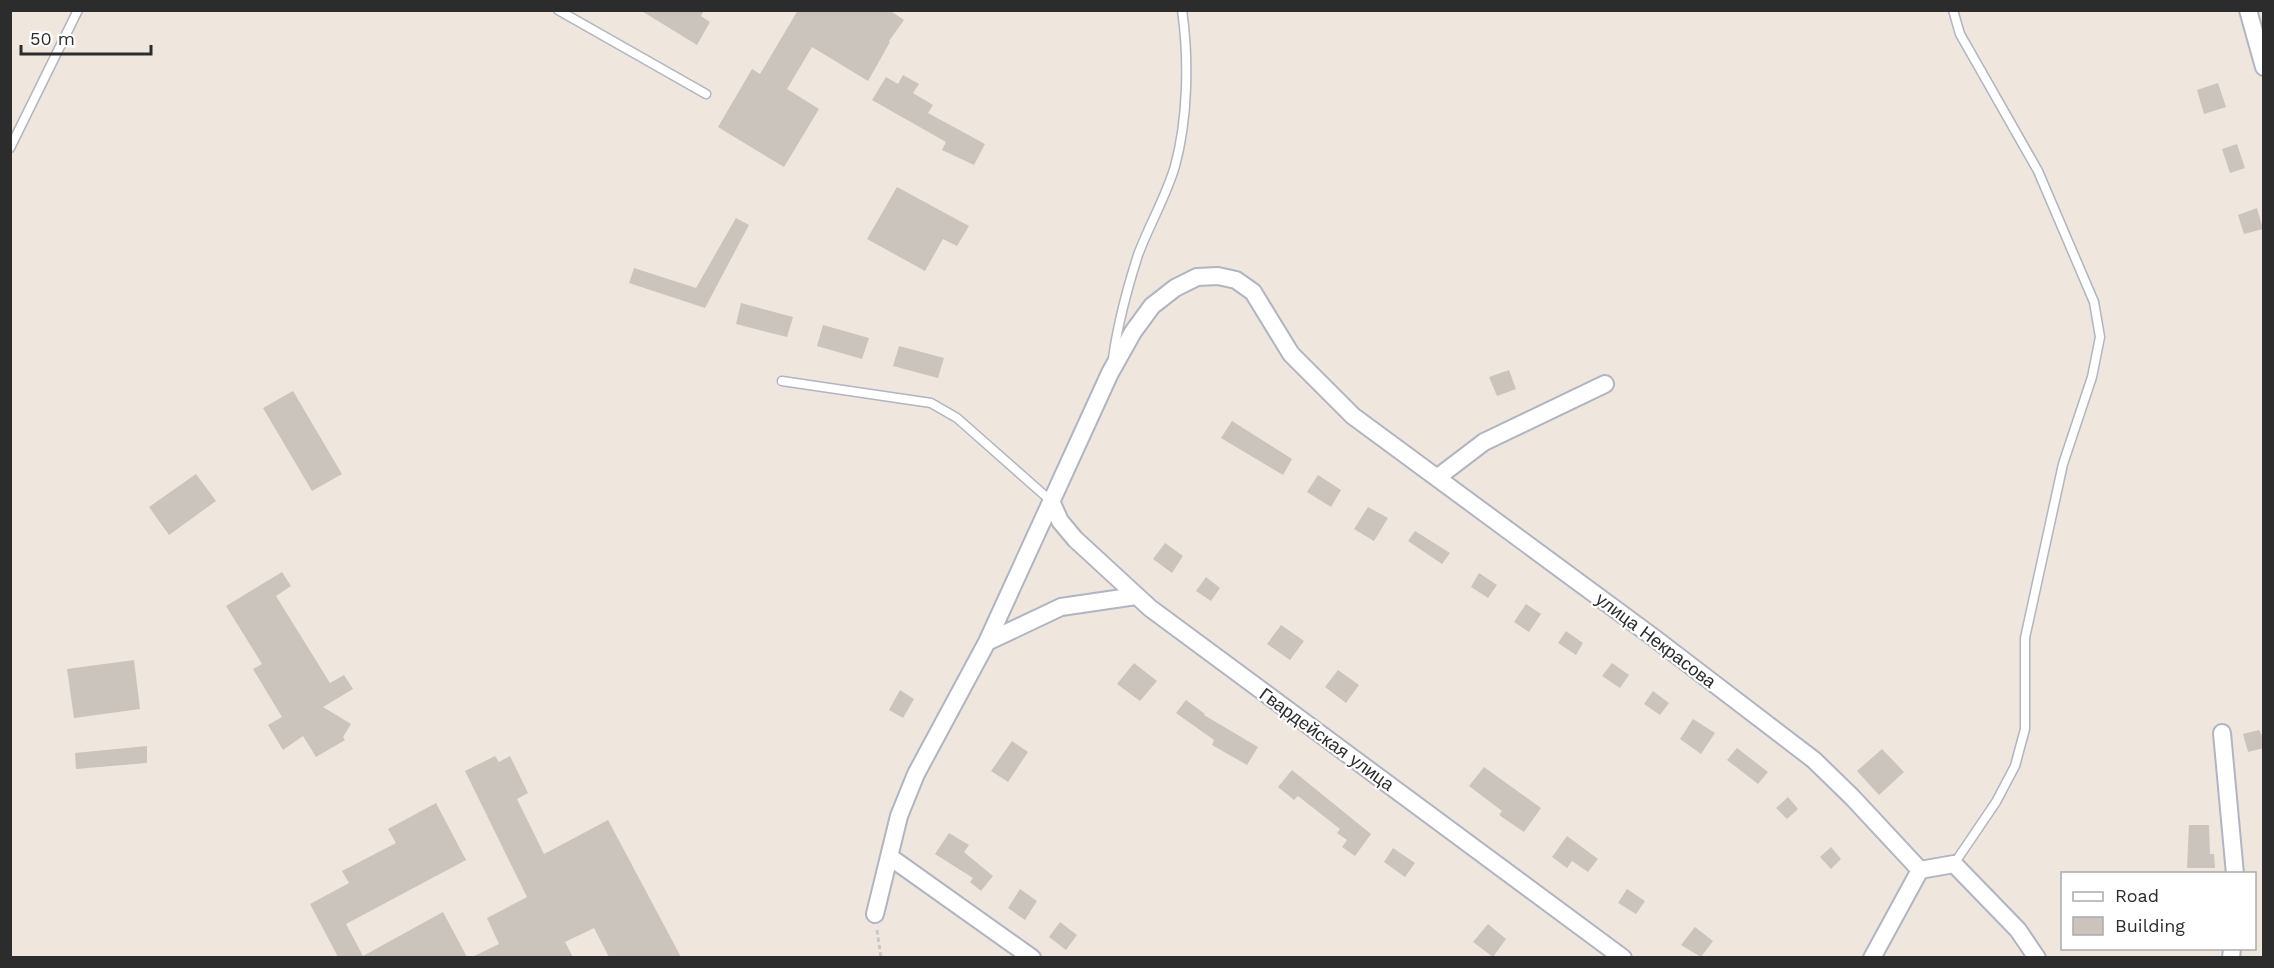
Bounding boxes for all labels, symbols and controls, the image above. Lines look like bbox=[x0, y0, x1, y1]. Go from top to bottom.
scale bar bbox=[21, 18, 152, 56]
text: 50 m bbox=[30, 28, 75, 49]
street label: улица Некрасова bbox=[1592, 588, 1721, 693]
street label: Гвардейская улица bbox=[1256, 683, 1399, 795]
legend bbox=[2061, 872, 2256, 950]
text: Road bbox=[2115, 885, 2159, 906]
text: Building bbox=[2115, 915, 2185, 936]

